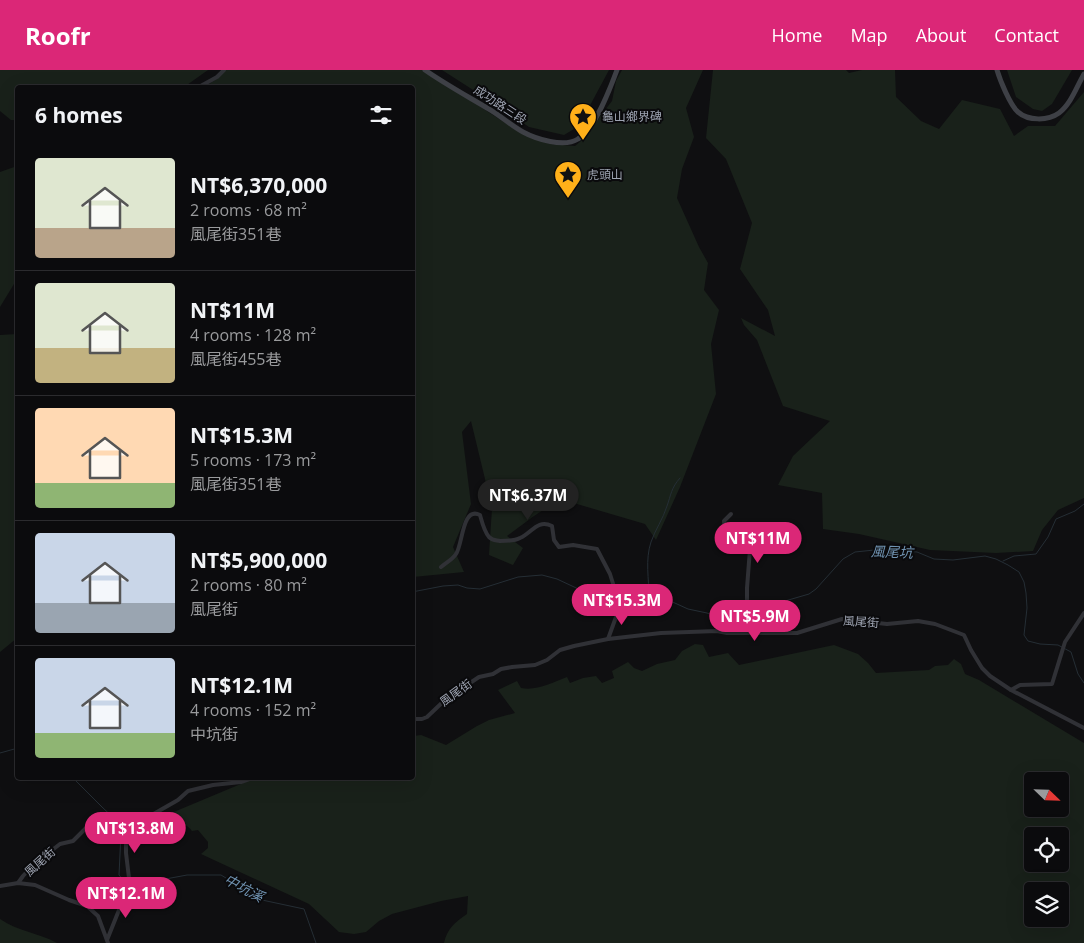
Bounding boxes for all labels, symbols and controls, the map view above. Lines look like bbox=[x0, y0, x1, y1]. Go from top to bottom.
text: Roofr bbox=[25, 19, 91, 52]
text: Home bbox=[772, 23, 822, 47]
text: Map bbox=[850, 23, 888, 47]
text: About bbox=[916, 23, 966, 47]
text: Contact bbox=[994, 23, 1059, 47]
street label: 成功路三段 bbox=[470, 81, 530, 128]
text: 6 homes bbox=[35, 101, 123, 129]
icon: filters bbox=[367, 101, 395, 129]
place icon: 龜山鄉界碑 bbox=[568, 102, 598, 141]
place label: 龜山鄉界碑 bbox=[602, 108, 662, 125]
place icon: 虎頭山 bbox=[553, 160, 583, 199]
place label: 虎頭山 bbox=[587, 166, 623, 183]
text: NT$6,370,000 bbox=[190, 171, 327, 199]
icon: home bbox=[75, 178, 135, 238]
text: 2 rooms · 68 m² bbox=[190, 199, 307, 221]
text: 風尾街351巷 bbox=[190, 223, 281, 245]
text: NT$11M bbox=[190, 296, 275, 324]
icon: home bbox=[75, 303, 135, 363]
text: 4 rooms · 128 m² bbox=[190, 324, 316, 346]
text: 風尾街455巷 bbox=[190, 348, 281, 370]
text: NT$15.3M bbox=[190, 421, 293, 449]
icon: home bbox=[75, 428, 135, 488]
text: 5 rooms · 173 m² bbox=[190, 449, 316, 471]
text: 風尾街351巷 bbox=[190, 473, 281, 495]
pin: NT$6.37M bbox=[476, 478, 580, 521]
text: NT$6.37M bbox=[489, 484, 567, 506]
pin: NT$11M bbox=[717, 522, 799, 564]
text: NT$11M bbox=[726, 527, 790, 549]
water label: 風尾坑 bbox=[871, 541, 915, 562]
text: NT$5,900,000 bbox=[190, 546, 327, 574]
icon: home bbox=[75, 553, 135, 613]
text: 2 rooms · 80 m² bbox=[190, 574, 307, 596]
pin: NT$15.3M bbox=[570, 584, 674, 626]
text: NT$15.3M bbox=[583, 589, 661, 611]
text: 風尾街 bbox=[190, 598, 238, 620]
pin: NT$5.9M bbox=[709, 600, 801, 642]
text: NT$5.9M bbox=[720, 605, 790, 627]
street label: 風尾街 bbox=[842, 612, 880, 631]
text: NT$12.1M bbox=[190, 671, 293, 699]
street label: 風尾街 bbox=[436, 675, 475, 710]
icon: home bbox=[75, 678, 135, 738]
text: 4 rooms · 152 m² bbox=[190, 699, 316, 721]
text: 中坑街 bbox=[190, 723, 238, 745]
north arrow bbox=[1024, 772, 1069, 818]
map controls bbox=[1024, 772, 1069, 927]
pin: NT$13.8M bbox=[83, 812, 187, 854]
text: NT$13.8M bbox=[96, 817, 174, 839]
button: locate bbox=[1024, 827, 1069, 872]
street label: 風尾街 bbox=[21, 843, 59, 880]
water label: 中坑溪 bbox=[221, 869, 269, 907]
pin: NT$12.1M bbox=[74, 876, 178, 919]
text: NT$12.1M bbox=[87, 882, 165, 904]
button: layers bbox=[1024, 882, 1069, 927]

